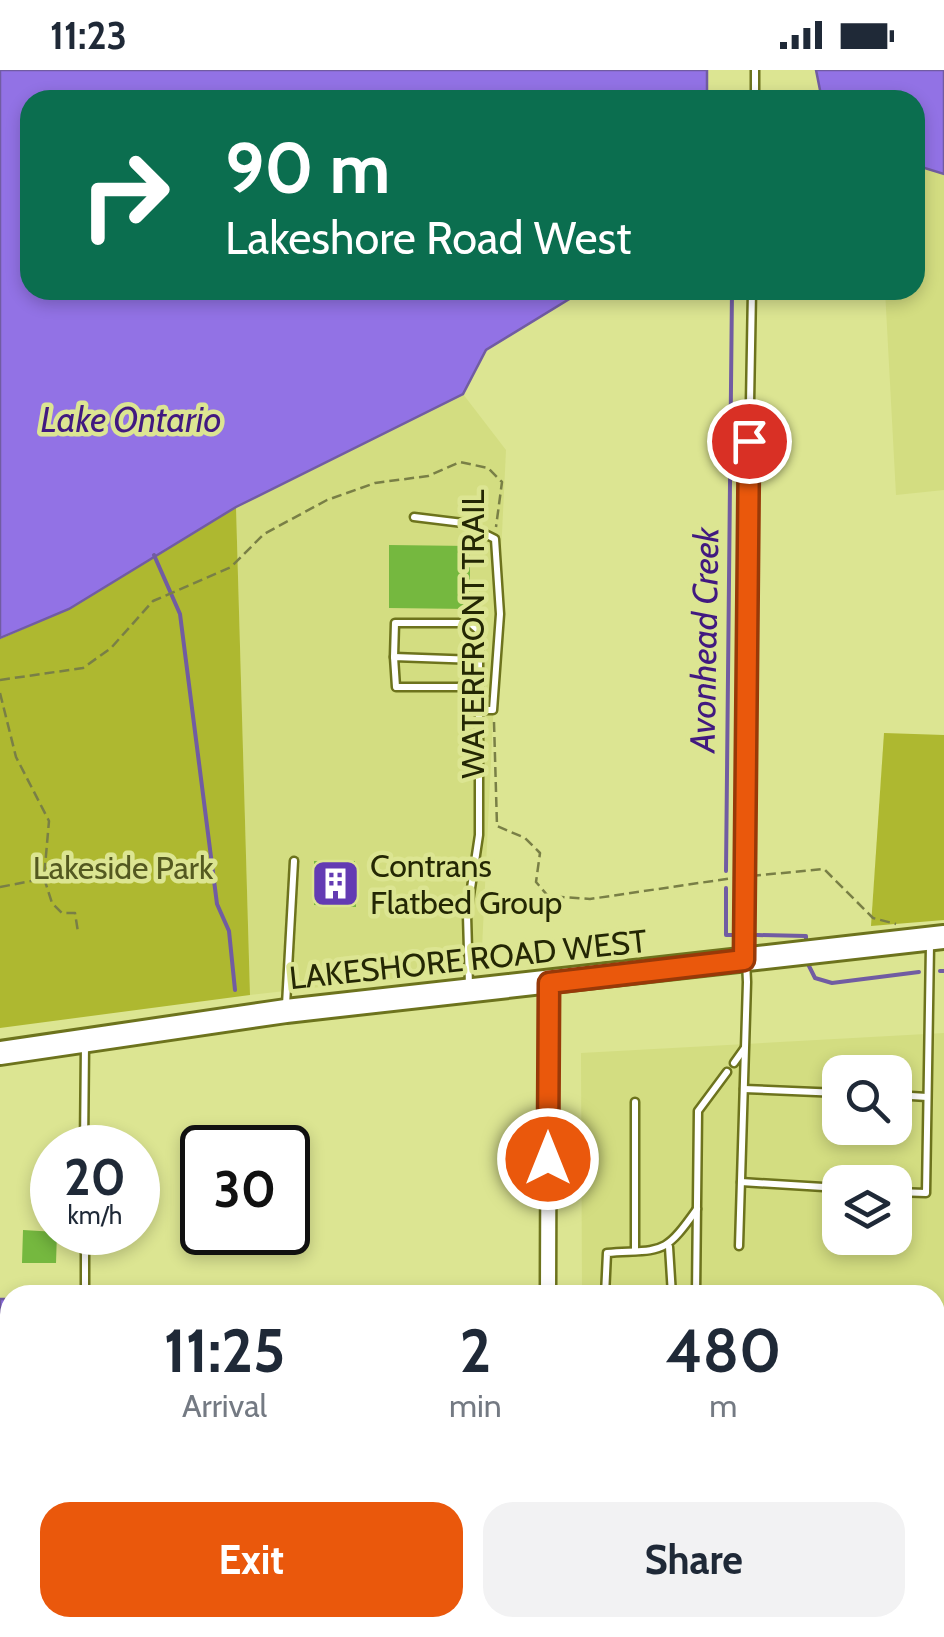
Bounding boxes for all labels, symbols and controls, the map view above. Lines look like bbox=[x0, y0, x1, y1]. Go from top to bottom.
text: 11:23 bbox=[50, 12, 127, 59]
text: 90 m bbox=[225, 125, 390, 211]
icon: right bbox=[60, 130, 190, 260]
text: Lakeshore Road West bbox=[225, 211, 631, 265]
water label: Lake Ontario bbox=[40, 398, 222, 441]
pin bbox=[707, 399, 792, 484]
icon: arrive bbox=[722, 414, 777, 469]
street label: WATERFRONT TRAIL bbox=[453, 490, 492, 778]
water label: Avonhead Creek bbox=[681, 526, 727, 755]
place label: Contrans Flatbed Group bbox=[370, 846, 562, 922]
park label: Lakeside Park bbox=[33, 848, 214, 887]
building icon: Contrans Flatbed Group bbox=[309, 857, 361, 909]
street label: LAKESHORE ROAD WEST bbox=[287, 921, 649, 997]
map controls bbox=[822, 1055, 912, 1255]
button: search bbox=[822, 1055, 912, 1145]
position arrow bbox=[496, 1107, 600, 1211]
speed limit sign: 30 bbox=[180, 1125, 310, 1255]
text: 20 bbox=[64, 1147, 126, 1208]
button: layers bbox=[822, 1165, 912, 1255]
text: km/h bbox=[68, 1200, 122, 1230]
text: 11:25 bbox=[164, 1314, 285, 1387]
text: 2 bbox=[459, 1314, 491, 1387]
text: 480 bbox=[665, 1314, 781, 1387]
text: Arrival bbox=[182, 1386, 267, 1425]
text: min bbox=[449, 1386, 502, 1425]
text: m bbox=[709, 1386, 737, 1425]
button: Exit bbox=[40, 1502, 463, 1617]
button: Share bbox=[483, 1502, 905, 1617]

